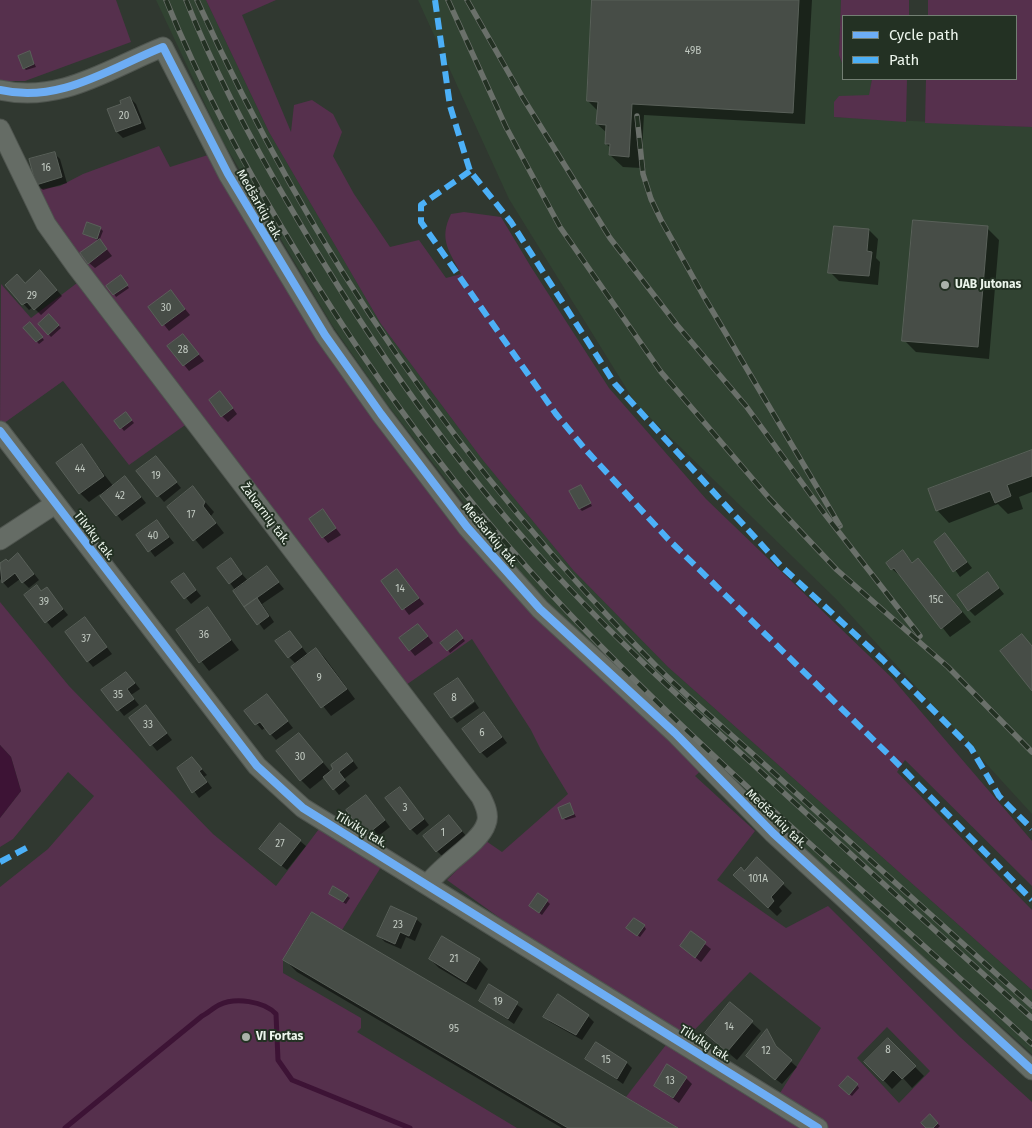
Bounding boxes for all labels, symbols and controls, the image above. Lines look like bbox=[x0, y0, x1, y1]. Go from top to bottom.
legend bbox=[842, 15, 1017, 80]
text: Cycle path bbox=[889, 26, 959, 44]
house number: 49B bbox=[685, 45, 701, 57]
text: Path bbox=[889, 51, 919, 69]
house number: 20 bbox=[119, 110, 129, 122]
house number: 16 bbox=[41, 162, 51, 174]
street label: Medšarkių tak. bbox=[233, 167, 285, 243]
place label: UAB Jutonas bbox=[955, 278, 1021, 292]
marker: UAB Jutonas bbox=[939, 279, 951, 291]
house number: 29 bbox=[27, 290, 37, 302]
house number: 30 bbox=[161, 302, 171, 314]
house number: 28 bbox=[178, 344, 188, 356]
house number: 44 bbox=[75, 463, 85, 475]
house number: 19 bbox=[151, 470, 161, 482]
street label: Žalvarnių tak. bbox=[237, 480, 293, 548]
house number: 42 bbox=[115, 490, 125, 502]
street label: Medšarkių tak. bbox=[459, 500, 521, 570]
street label: Tilvikų tak. bbox=[70, 509, 118, 563]
house number: 17 bbox=[187, 509, 195, 521]
house number: 40 bbox=[148, 530, 158, 542]
house number: 14 bbox=[395, 583, 405, 595]
house number: 15C bbox=[929, 594, 943, 606]
house number: 39 bbox=[39, 596, 49, 608]
house number: 36 bbox=[199, 629, 209, 641]
house number: 37 bbox=[81, 633, 91, 645]
house number: 9 bbox=[316, 672, 322, 684]
house number: 35 bbox=[113, 689, 123, 701]
house number: 8 bbox=[451, 692, 457, 704]
house number: 33 bbox=[143, 719, 153, 731]
house number: 6 bbox=[479, 727, 485, 739]
house number: 30 bbox=[295, 751, 305, 763]
street label: Medšarkių tak. bbox=[742, 786, 810, 852]
house number: 3 bbox=[403, 802, 407, 814]
street label: Tilvikų tak. bbox=[332, 809, 390, 851]
house number: 1 bbox=[441, 827, 445, 839]
house number: 27 bbox=[275, 838, 285, 850]
house number: 101A bbox=[748, 873, 768, 885]
house number: 23 bbox=[393, 919, 403, 931]
house number: 21 bbox=[449, 953, 459, 965]
house number: 19 bbox=[493, 996, 503, 1008]
house number: 14 bbox=[724, 1021, 734, 1033]
street label: Tilvikų tak. bbox=[676, 1022, 734, 1066]
house number: 95 bbox=[449, 1023, 459, 1035]
place label: VI Fortas bbox=[256, 1030, 303, 1044]
marker: VI Fortas bbox=[240, 1031, 252, 1043]
house number: 8 bbox=[885, 1044, 891, 1056]
house number: 12 bbox=[761, 1045, 771, 1057]
house number: 15 bbox=[601, 1054, 611, 1066]
house number: 13 bbox=[665, 1075, 675, 1087]

